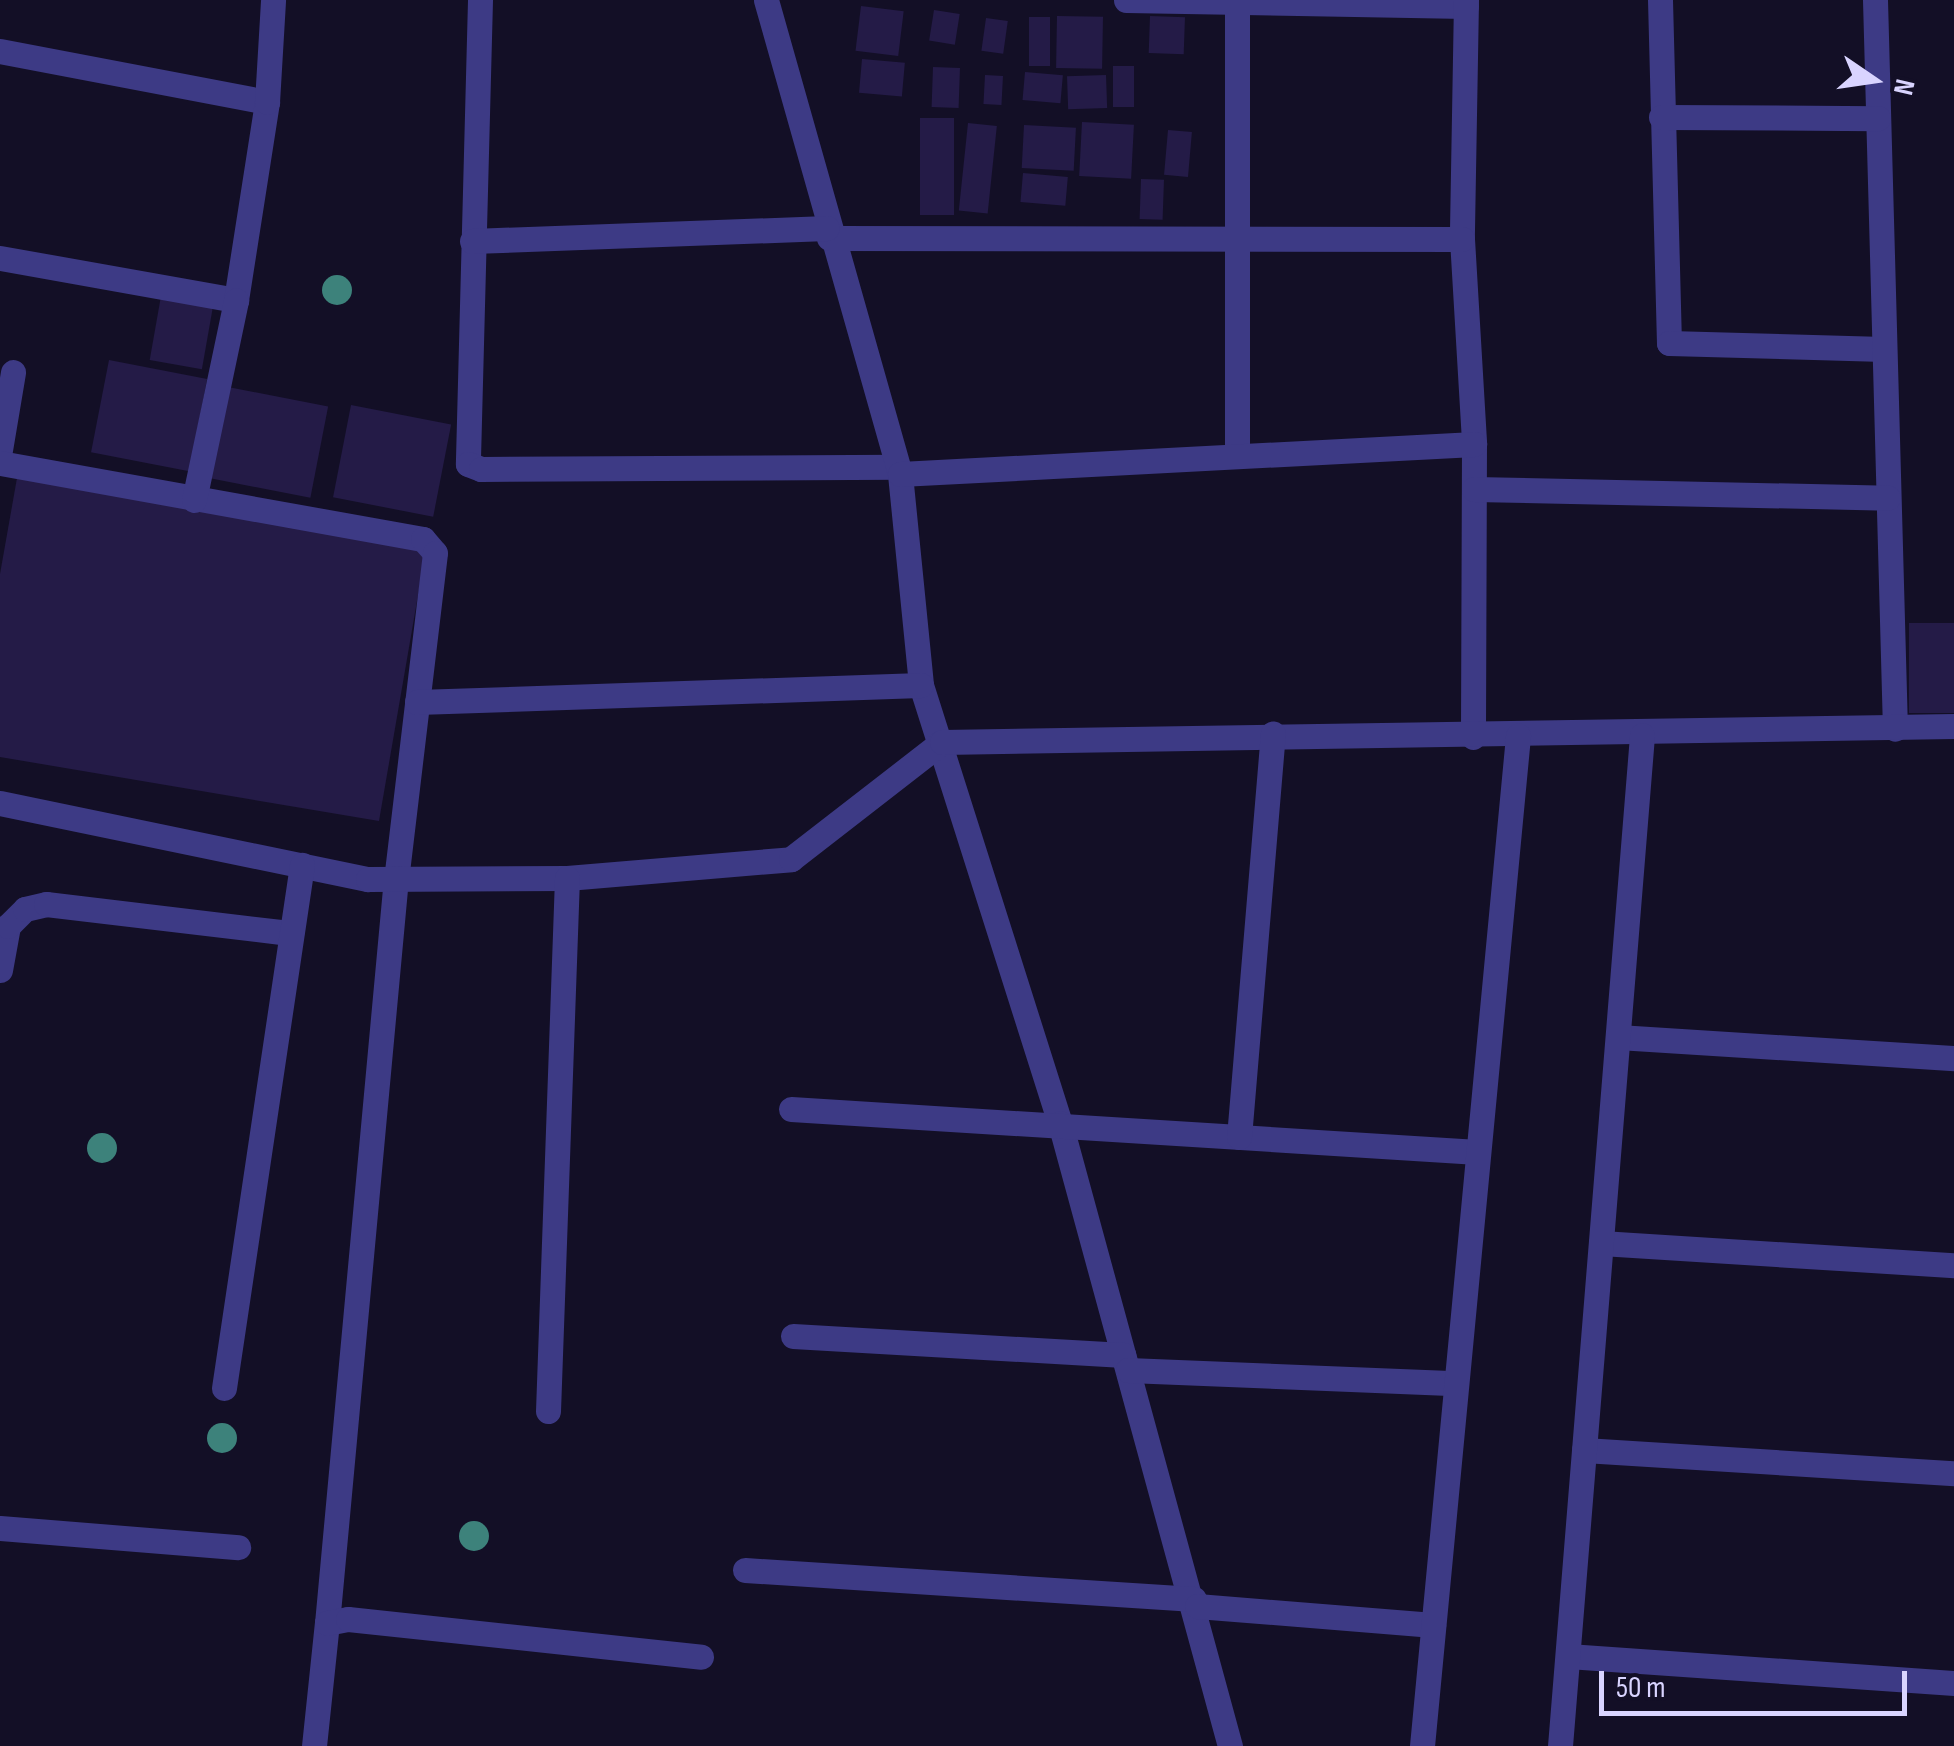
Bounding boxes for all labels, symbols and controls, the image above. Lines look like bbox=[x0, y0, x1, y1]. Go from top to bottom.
north arrow bbox=[1824, 30, 1924, 130]
text: N bbox=[1886, 76, 1921, 98]
scale bar bbox=[1604, 1651, 1912, 1713]
text: 50 m bbox=[1616, 1670, 1665, 1706]

